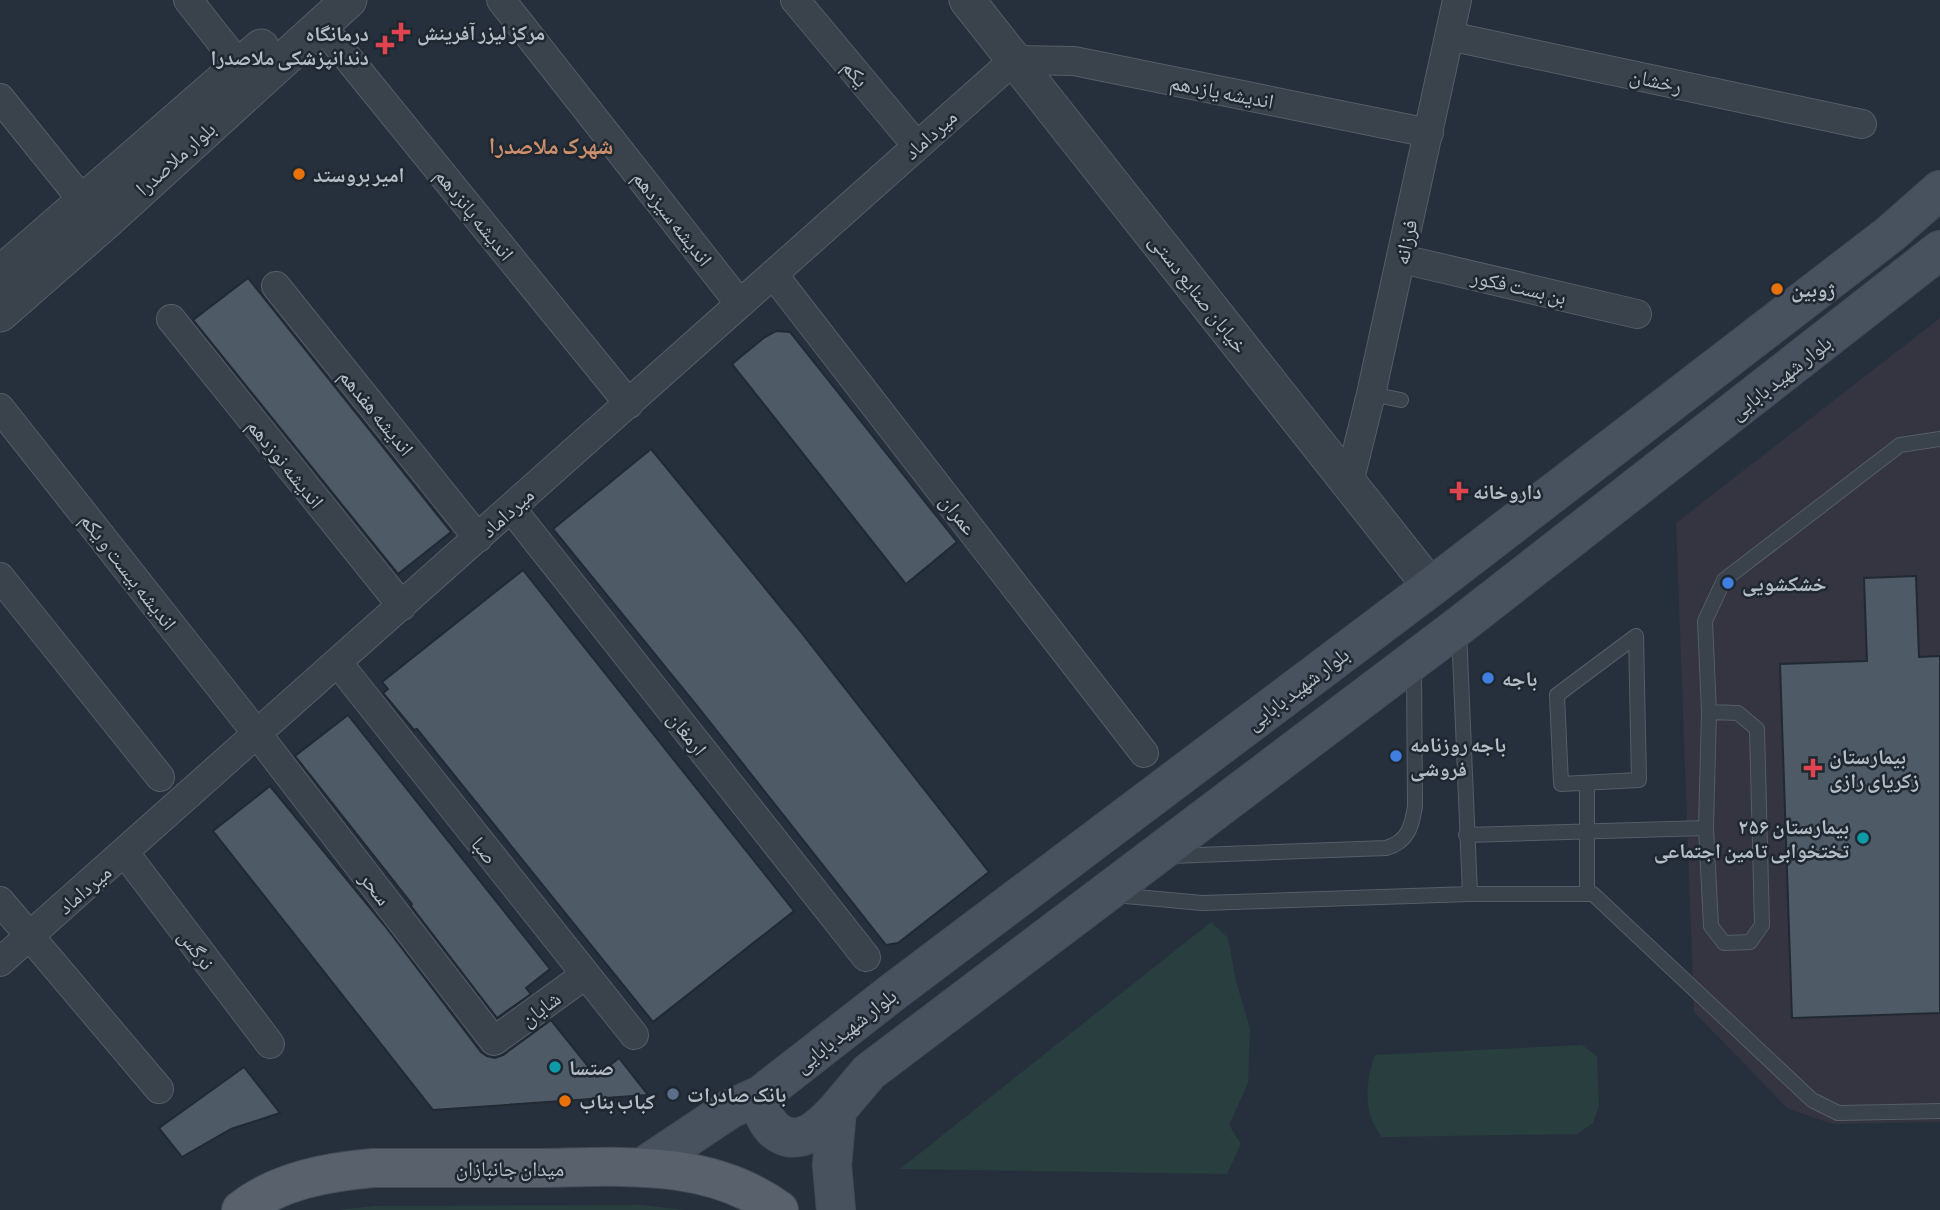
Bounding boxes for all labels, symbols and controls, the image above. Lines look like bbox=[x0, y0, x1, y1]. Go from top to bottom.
place label: مرکز لیزر آفرینش bbox=[417, 20, 545, 46]
place label: درمانگاه دندانپزشکی ملاصدرا bbox=[210, 21, 369, 71]
marker: مرکز لیزر آفرینش bbox=[391, 22, 411, 42]
marker: درمانگاه دندانپزشکی ملاصدرا bbox=[375, 35, 395, 55]
street label: یکم bbox=[836, 55, 874, 93]
street label: رخشان bbox=[1627, 63, 1684, 98]
street label: اندیشه یازدهم bbox=[1167, 69, 1276, 116]
street label: میرداماد bbox=[899, 104, 962, 164]
street label: بلوار ملاصدرا bbox=[130, 116, 220, 200]
district label: شهرک ملاصدرا bbox=[489, 133, 613, 159]
place label: امیر بروستد bbox=[313, 162, 405, 187]
street label: اندیشه پانزدهم bbox=[428, 163, 519, 267]
street label: اندیشه سیزدهم bbox=[626, 165, 718, 272]
marker: امیر بروستد bbox=[291, 166, 307, 182]
street label: فرزانه bbox=[1389, 217, 1421, 267]
street label: خیابان صنایع دستی bbox=[1143, 228, 1253, 359]
street label: بن بست فكور bbox=[1468, 263, 1569, 311]
place label: ژوبین bbox=[1791, 277, 1835, 303]
marker: ژوبین bbox=[1769, 281, 1785, 297]
street label: بلوار شهید بابایی bbox=[1724, 330, 1837, 426]
street label: اندیشه هفدهم bbox=[332, 364, 419, 462]
street label: اندیشه نوزدهم bbox=[240, 413, 329, 515]
place label: داروخانه bbox=[1473, 479, 1542, 503]
street label: میرداماد bbox=[476, 482, 539, 542]
marker: داروخانه bbox=[1451, 483, 1467, 499]
street label: عمران bbox=[935, 489, 983, 540]
street label: اندیشه بیست و یکم bbox=[73, 508, 182, 636]
place label: خشکشویی bbox=[1742, 571, 1827, 597]
marker: خشکشویی bbox=[1720, 575, 1736, 591]
street label: بلوار شهید بابایی bbox=[1241, 641, 1354, 736]
place label: باجه bbox=[1502, 666, 1537, 691]
marker: باجه bbox=[1480, 670, 1496, 686]
street label: ارمغان bbox=[663, 706, 713, 760]
place label: باجه روزنامه فروشی bbox=[1410, 732, 1506, 782]
place label: بیمارستان زکریای رازی bbox=[1829, 744, 1919, 793]
marker: باجه روزنامه فروشی bbox=[1388, 748, 1404, 764]
marker: بیمارستان زکریای رازی bbox=[1803, 758, 1823, 778]
place label: بیمارستان ۲۵۶ تختخوابی تامین اجتماعی bbox=[1654, 814, 1849, 864]
marker: بیمارستان ۲۵۶ تختخوابی تامین اجتماعی bbox=[1855, 830, 1871, 846]
street label: صبا bbox=[466, 832, 503, 869]
street label: میرداماد bbox=[52, 859, 116, 919]
street label: سحر bbox=[355, 866, 397, 910]
street label: نرگس bbox=[172, 924, 220, 975]
street label: بلوار شهید بابایی bbox=[789, 983, 902, 1079]
street label: شایان bbox=[515, 985, 565, 1031]
place label: صتسا bbox=[569, 1055, 614, 1079]
marker: صتسا bbox=[547, 1059, 563, 1075]
place label: بانک صادرات bbox=[687, 1082, 786, 1107]
marker: بانک صادرات bbox=[665, 1086, 681, 1102]
place label: کباب بناب bbox=[579, 1089, 655, 1114]
marker: کباب بناب bbox=[557, 1093, 573, 1109]
street label: میدان جانبازان bbox=[456, 1156, 564, 1181]

